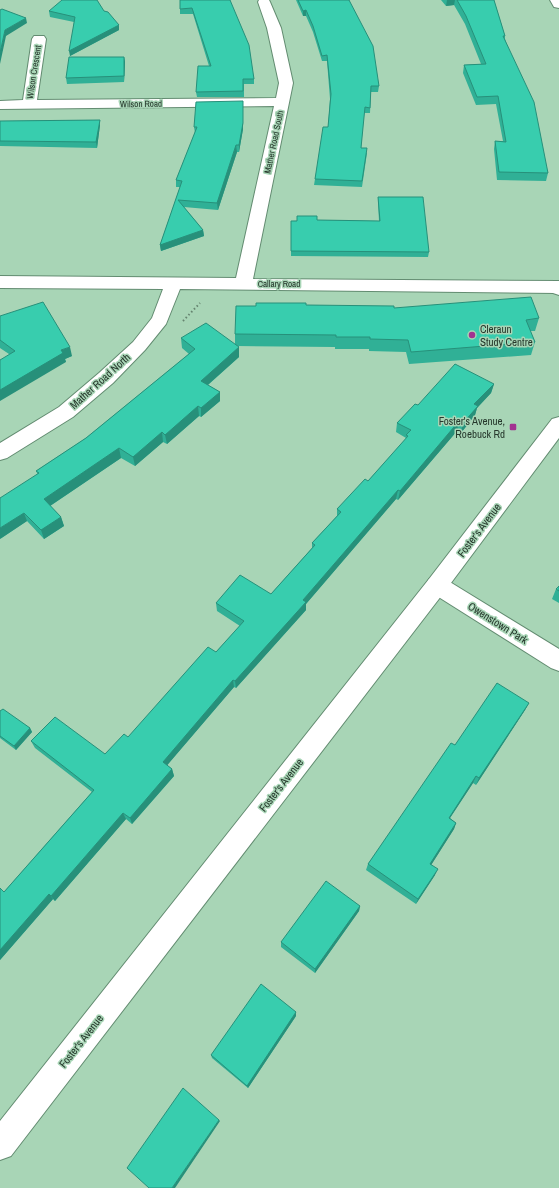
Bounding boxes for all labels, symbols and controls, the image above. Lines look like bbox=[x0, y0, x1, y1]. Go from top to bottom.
street label: Wilson Crescent bbox=[24, 44, 44, 100]
street label: Wilson Road bbox=[120, 98, 162, 110]
street label: Mather Road South bbox=[261, 109, 287, 175]
street label: Callary Road bbox=[258, 278, 300, 290]
place label: Cleraun Study Centre bbox=[480, 322, 533, 349]
marker: Cleraun Study Centre bbox=[467, 330, 477, 340]
street label: Mather Road North bbox=[67, 350, 133, 412]
place label: Foster's Avenue, Roebuck Rd bbox=[439, 414, 505, 441]
marker: Foster's Avenue, Roebuck Rd bbox=[508, 422, 518, 432]
street label: Foster's Avenue bbox=[454, 500, 504, 560]
street label: Owenstown Park bbox=[465, 599, 531, 647]
street label: Foster's Avenue bbox=[256, 756, 306, 814]
street label: Foster's Avenue bbox=[56, 1012, 106, 1070]

